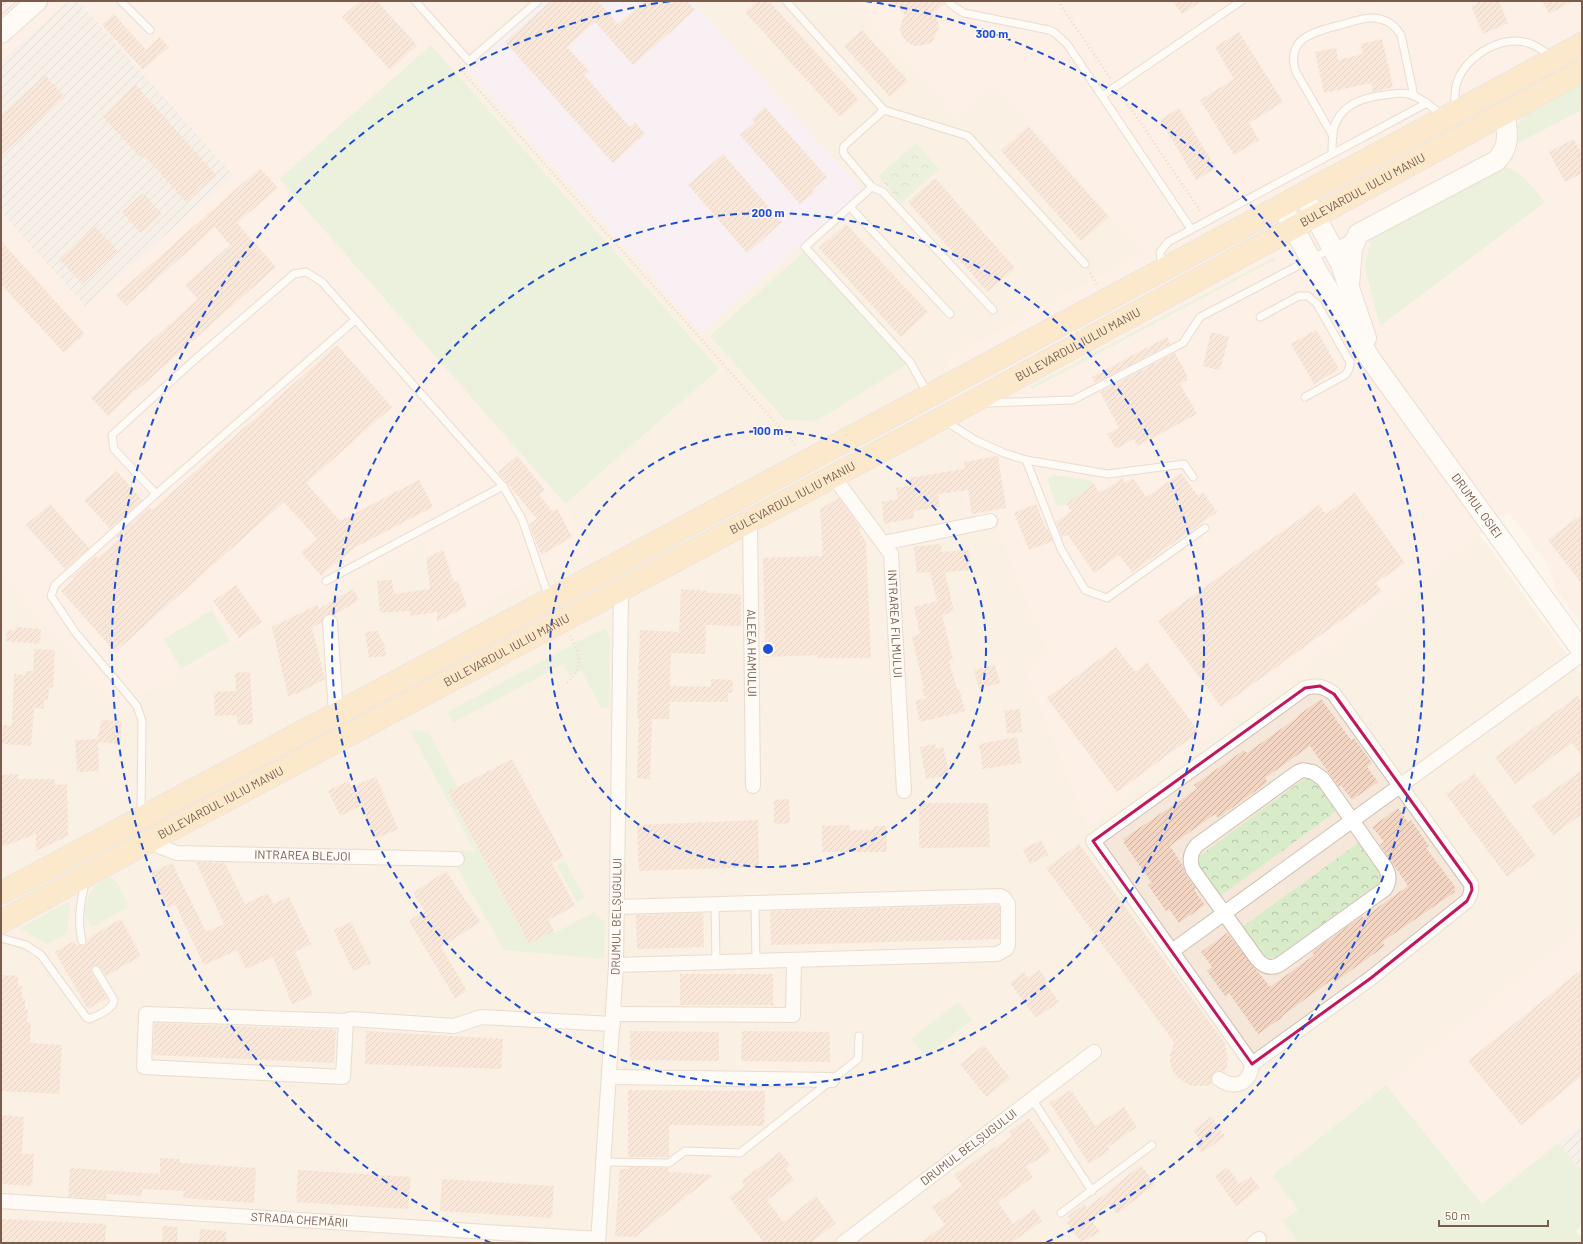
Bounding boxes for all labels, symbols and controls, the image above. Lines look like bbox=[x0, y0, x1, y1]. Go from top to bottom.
text: 300 m bbox=[976, 26, 1008, 40]
street label: BULEVARDUL IULIU MANIU bbox=[1297, 150, 1427, 229]
text: 200 m bbox=[752, 205, 784, 219]
street label: BULEVARDUL IULIU MANIU bbox=[1012, 304, 1143, 384]
text: 100 m bbox=[753, 423, 783, 437]
street label: BULEVARDUL IULIU MANIU bbox=[727, 458, 857, 536]
street label: DRUMUL OSIEI bbox=[1449, 470, 1506, 540]
street label: INTRAREA FILMULUI bbox=[886, 569, 906, 678]
street label: ALEEA HAMULUI bbox=[745, 609, 760, 697]
street label: BULEVARDUL IULIU MANIU bbox=[441, 610, 572, 689]
centre of rings bbox=[761, 642, 775, 656]
street label: BULEVARDUL IULIU MANIU bbox=[155, 763, 286, 841]
street label: INTRAREA BLEJOI bbox=[254, 847, 351, 863]
street label: DRUMUL BELȘUGULUI bbox=[607, 858, 623, 976]
street label: DRUMUL BELȘUGULUI bbox=[917, 1105, 1019, 1188]
scale bar bbox=[1439, 1202, 1548, 1228]
text: 50 m bbox=[1445, 1208, 1470, 1222]
street label: STRADA CHEMĂRII bbox=[250, 1209, 349, 1229]

